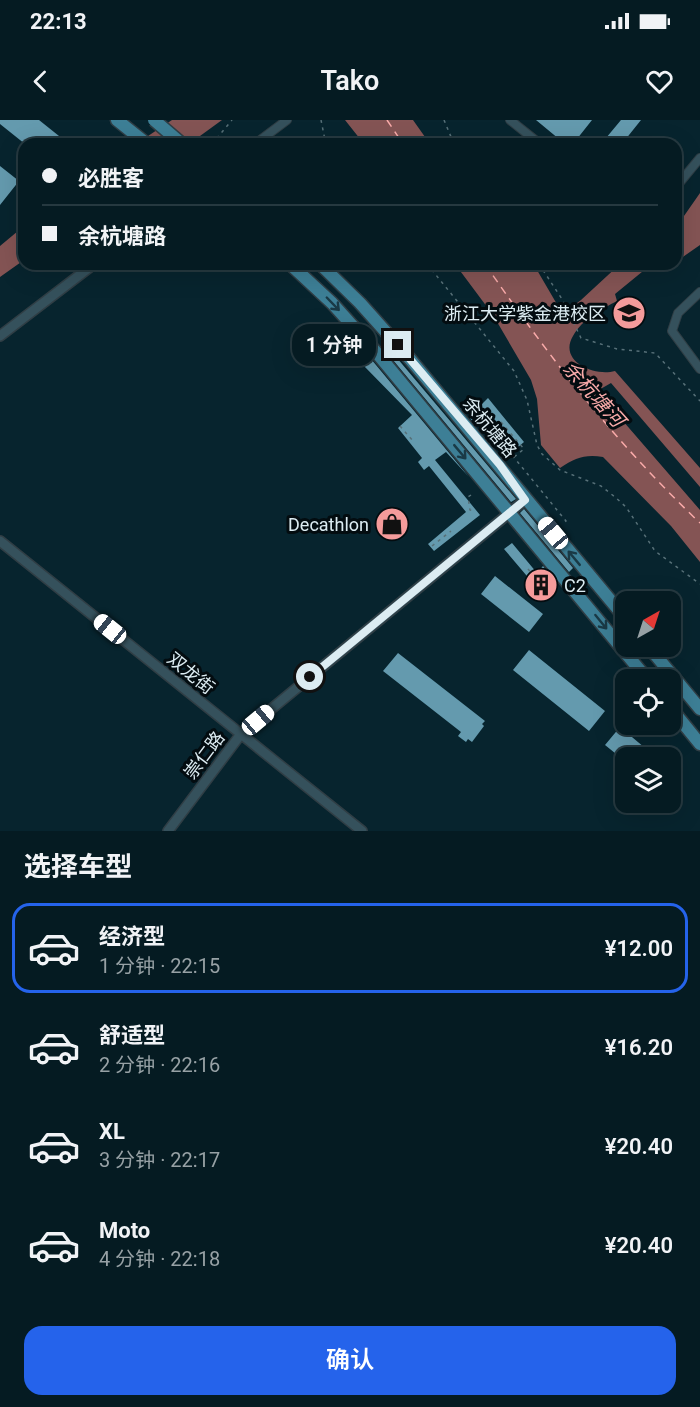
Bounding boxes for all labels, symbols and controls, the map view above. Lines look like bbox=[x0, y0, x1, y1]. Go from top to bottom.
text: 22:13 bbox=[30, 9, 87, 34]
icon: back bbox=[24, 65, 57, 98]
text: Tako bbox=[321, 65, 379, 97]
icon: heart bbox=[643, 65, 676, 98]
text: 必胜客 bbox=[78, 166, 144, 191]
text: 余杭塘路 bbox=[78, 224, 166, 249]
school or university icon: 浙江大学紫金港校区 bbox=[611, 295, 647, 331]
one-way arrow bbox=[325, 297, 340, 312]
place label: 浙江大学紫金港校区 bbox=[444, 303, 606, 324]
callout: 1 分钟 bbox=[293, 324, 377, 366]
route end bbox=[384, 331, 411, 358]
text: 1 分钟 bbox=[306, 333, 362, 357]
water label: 余杭塘河 bbox=[558, 356, 632, 435]
street label: 余杭塘路 bbox=[459, 393, 521, 461]
one-way arrow bbox=[453, 444, 467, 459]
shop icon: Decathlon bbox=[374, 506, 410, 542]
car bbox=[535, 513, 571, 553]
place label: Decathlon bbox=[288, 514, 369, 535]
one-way arrow bbox=[568, 551, 581, 567]
building icon: C2 bbox=[523, 567, 559, 603]
place label: C2 bbox=[564, 575, 586, 596]
north arrow bbox=[615, 591, 681, 657]
map controls bbox=[615, 591, 681, 813]
car bbox=[90, 611, 130, 647]
one-way arrow bbox=[595, 614, 608, 630]
street label: 双龙街 bbox=[163, 648, 219, 698]
route start bbox=[296, 663, 323, 690]
button: locate bbox=[615, 669, 681, 735]
car bbox=[238, 702, 278, 738]
street label: 崇仁路 bbox=[179, 727, 229, 783]
button: layers bbox=[615, 747, 681, 813]
text: 选择车型 bbox=[24, 851, 132, 883]
icon: car bbox=[27, 921, 81, 975]
text: 经济型 bbox=[99, 924, 165, 949]
text: ¥12.00 bbox=[605, 936, 673, 961]
text: 1 分钟 · 22:15 bbox=[99, 954, 220, 978]
icon: car bbox=[27, 1020, 81, 1074]
text: 舒适型 bbox=[99, 1023, 165, 1048]
text: ¥16.20 bbox=[605, 1035, 673, 1060]
text: 2 分钟 · 22:16 bbox=[99, 1053, 220, 1077]
icon: car bbox=[27, 1119, 81, 1173]
text: XL bbox=[99, 1119, 125, 1144]
text: ¥20.40 bbox=[605, 1134, 673, 1159]
text: 3 分钟 · 22:17 bbox=[99, 1148, 220, 1172]
icon: car bbox=[27, 1218, 81, 1272]
text: Moto bbox=[99, 1218, 150, 1243]
text: ¥20.40 bbox=[605, 1233, 673, 1258]
text: 4 分钟 · 22:18 bbox=[99, 1247, 220, 1271]
button: 确认 bbox=[24, 1326, 676, 1395]

